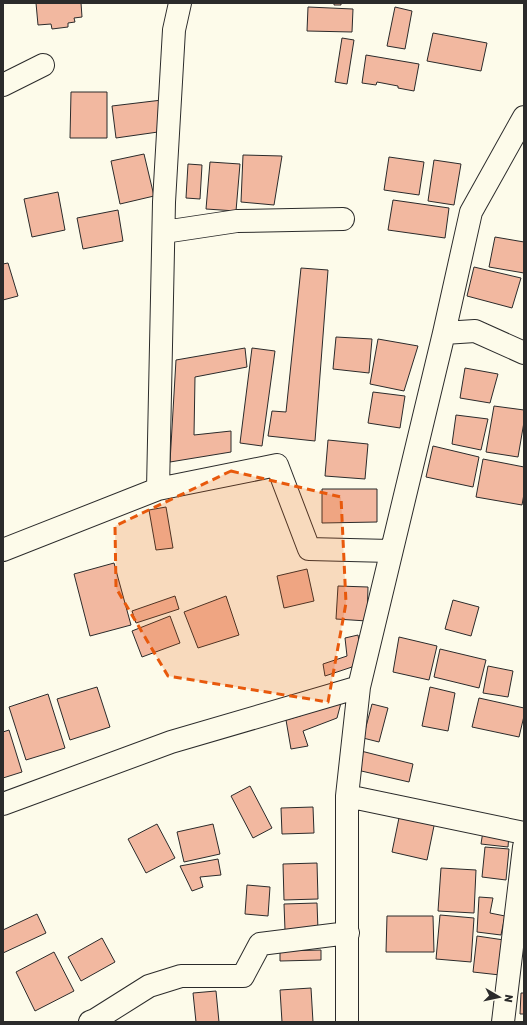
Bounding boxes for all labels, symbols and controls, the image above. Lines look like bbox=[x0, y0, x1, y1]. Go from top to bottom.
north arrow bbox=[479, 977, 519, 1017]
text: N bbox=[501, 994, 515, 1003]

